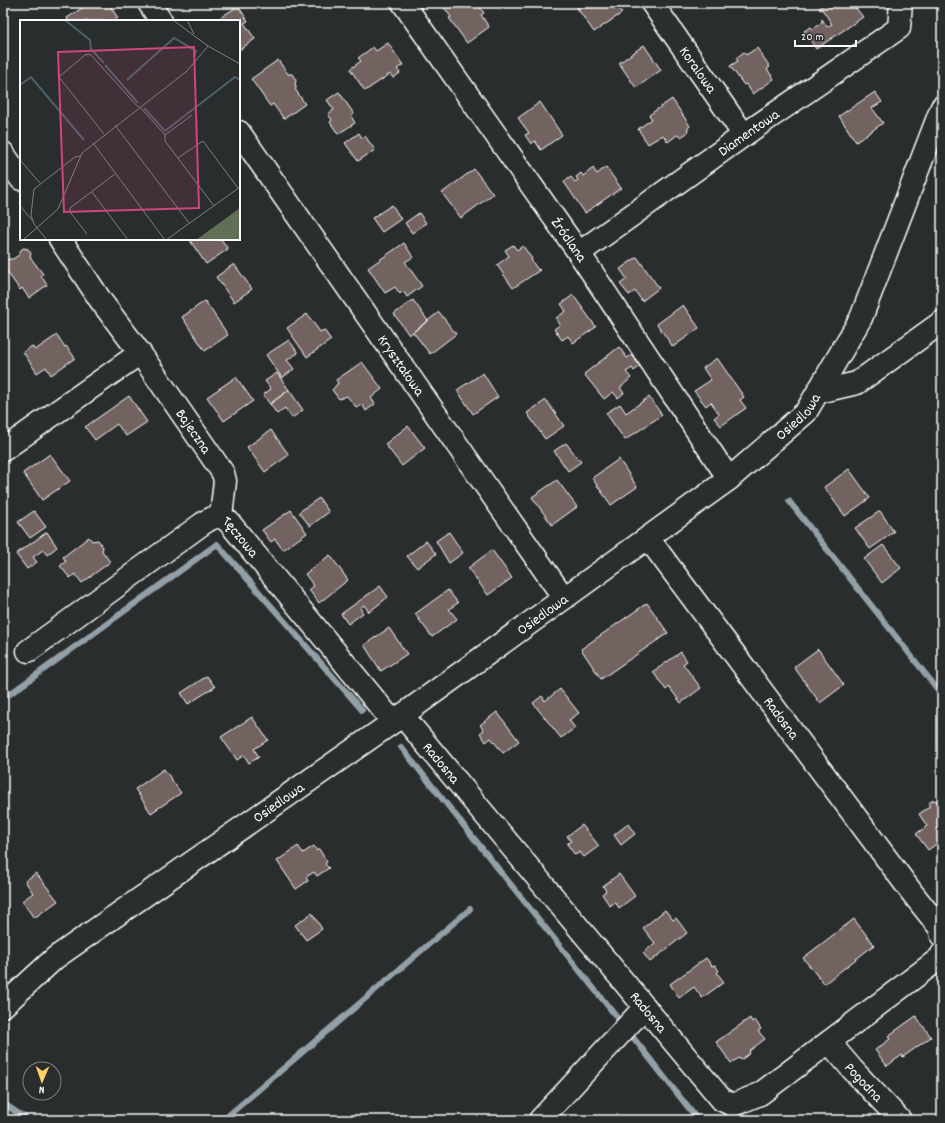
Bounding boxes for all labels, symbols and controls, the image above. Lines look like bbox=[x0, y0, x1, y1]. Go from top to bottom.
inset map bbox=[20, 20, 240, 240]
scale bar bbox=[795, 22, 856, 48]
text: 20 m bbox=[801, 29, 824, 46]
street label: Koralowa bbox=[672, 42, 721, 100]
street label: Diamentowa bbox=[714, 104, 785, 163]
street label: Źródlana bbox=[544, 213, 592, 268]
street label: Kryształowa bbox=[371, 331, 430, 402]
street label: Osiedlowa bbox=[771, 389, 828, 447]
street label: Bajeczna bbox=[169, 405, 216, 460]
street label: Tęczowa bbox=[218, 511, 263, 564]
street label: Osiedlowa bbox=[513, 589, 574, 642]
street label: Radosna bbox=[757, 693, 804, 746]
street label: Radosna bbox=[416, 738, 465, 790]
street label: Osiedlowa bbox=[249, 778, 310, 830]
street label: Radosna bbox=[623, 987, 672, 1040]
street label: Pogodna bbox=[838, 1058, 888, 1109]
north arrow bbox=[22, 1061, 62, 1101]
text: N bbox=[38, 1081, 45, 1097]

